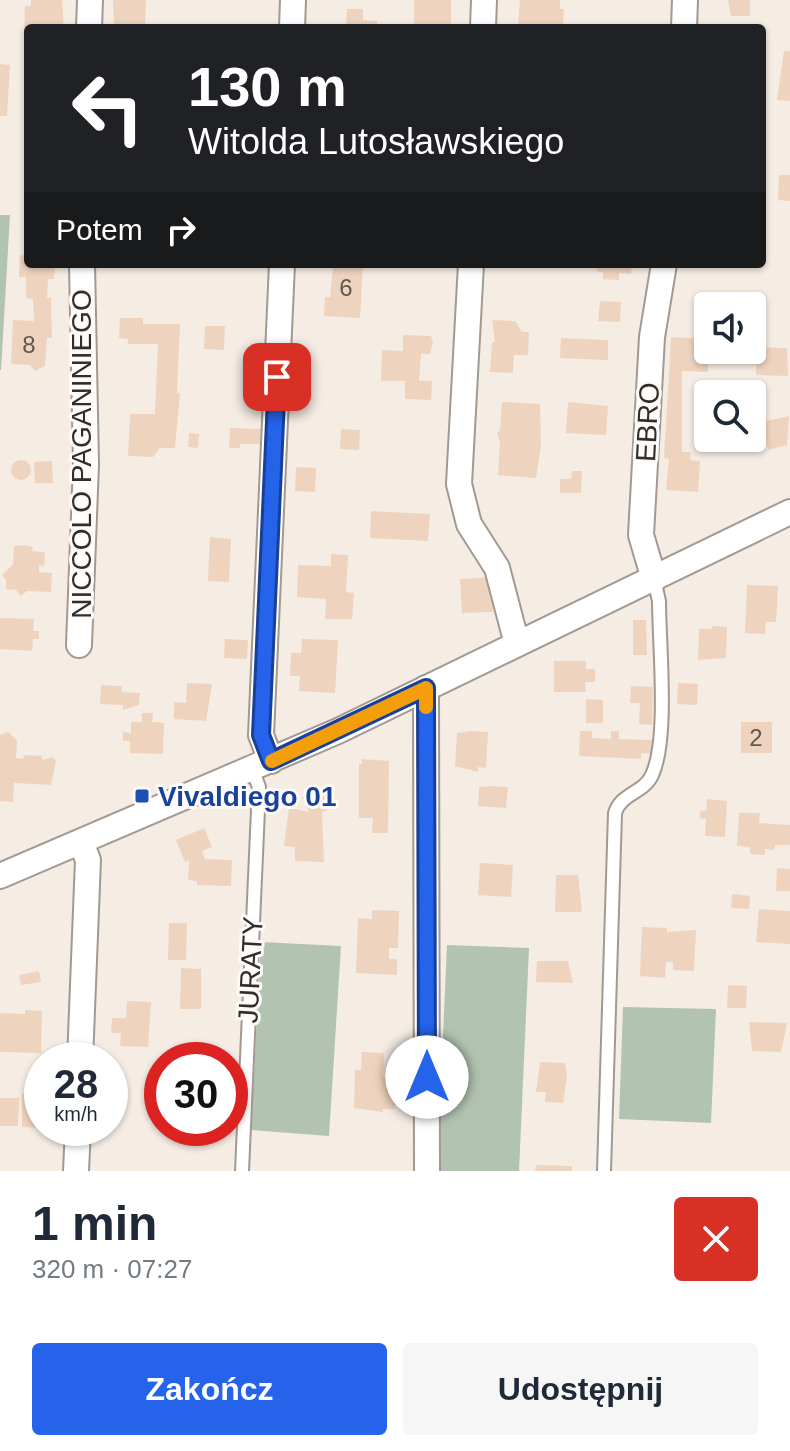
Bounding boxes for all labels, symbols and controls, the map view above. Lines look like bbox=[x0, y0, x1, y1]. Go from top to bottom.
text: 130 m bbox=[188, 55, 347, 118]
icon: left bbox=[56, 56, 160, 160]
text: Witolda Lutosławskiego bbox=[188, 121, 564, 162]
icon: right bbox=[159, 208, 203, 252]
text: Potem bbox=[56, 213, 143, 246]
house number: 6 bbox=[339, 274, 353, 301]
street label: NICCOLO PAGANINIEGO bbox=[66, 289, 97, 619]
map controls bbox=[694, 292, 766, 452]
button: sound bbox=[694, 292, 766, 364]
house number: 8 bbox=[22, 331, 36, 358]
pin bbox=[243, 343, 311, 411]
icon: arrive bbox=[255, 355, 299, 399]
button: search bbox=[694, 380, 766, 452]
street label: EBRO bbox=[630, 382, 665, 462]
house number: 2 bbox=[749, 724, 763, 751]
place label: Vivaldiego 01 bbox=[158, 781, 336, 812]
marker: Vivaldiego 01 bbox=[133, 787, 151, 805]
street label: JURATY bbox=[232, 916, 269, 1024]
position arrow bbox=[385, 1035, 469, 1119]
speed limit sign: 30 bbox=[144, 1042, 248, 1146]
text: 28 bbox=[54, 1062, 98, 1106]
text: km/h bbox=[54, 1103, 98, 1125]
text: 1 min bbox=[32, 1197, 157, 1250]
button: close bbox=[674, 1197, 758, 1281]
text: 320 m · 07:27 bbox=[32, 1254, 192, 1284]
button: Zakończ bbox=[32, 1343, 387, 1435]
button: Udostępnij bbox=[403, 1343, 758, 1435]

